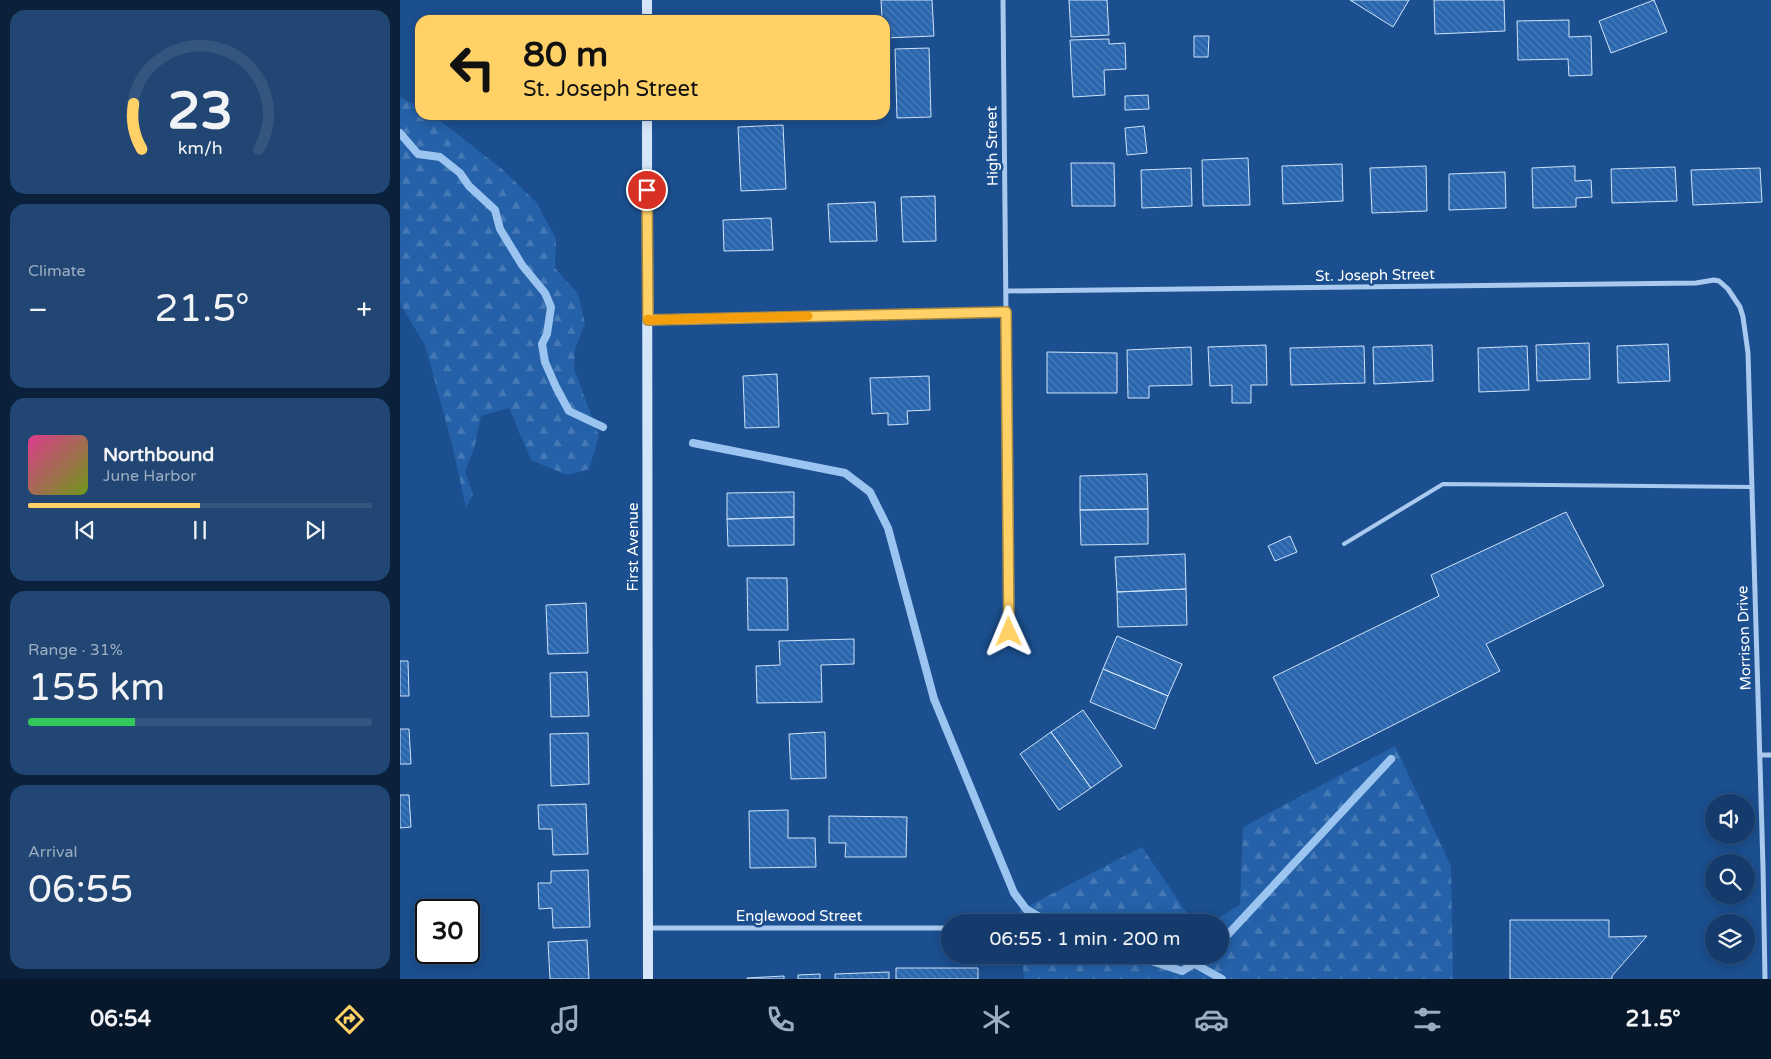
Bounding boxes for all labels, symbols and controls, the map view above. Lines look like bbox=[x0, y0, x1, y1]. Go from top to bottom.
text: 80 m bbox=[523, 34, 608, 76]
icon: left bbox=[440, 35, 505, 100]
text: St. Joseph Street bbox=[523, 76, 698, 102]
text: 23 bbox=[167, 80, 233, 143]
street label: High Street bbox=[982, 105, 1002, 186]
text: km/h bbox=[178, 138, 222, 159]
pin bbox=[626, 169, 668, 211]
icon: arrive bbox=[633, 176, 661, 204]
text: Climate bbox=[28, 261, 86, 281]
street label: St. Joseph Street bbox=[1315, 265, 1435, 285]
text: 21.5° bbox=[155, 286, 250, 332]
text: − bbox=[28, 293, 48, 327]
text: + bbox=[356, 293, 372, 327]
text: Northbound bbox=[103, 444, 214, 466]
text: June Harbor bbox=[103, 466, 196, 486]
street label: First Avenue bbox=[624, 503, 642, 591]
icon: previous bbox=[71, 516, 99, 544]
icon: pause bbox=[186, 516, 214, 544]
icon: next bbox=[301, 516, 329, 544]
street label: Morrison Drive bbox=[1733, 585, 1755, 691]
position arrow bbox=[982, 605, 1034, 657]
text: Range · 31% bbox=[28, 640, 123, 660]
text: 155 km bbox=[28, 665, 165, 711]
map controls bbox=[1705, 794, 1755, 964]
button: sound bbox=[1705, 794, 1755, 844]
text: Arrival bbox=[28, 842, 77, 862]
button: search bbox=[1705, 854, 1755, 904]
text: 06:55 bbox=[28, 867, 133, 913]
speed limit sign: 30 bbox=[415, 899, 480, 964]
street label: Englewood Street bbox=[736, 907, 863, 925]
button: layers bbox=[1705, 914, 1755, 964]
text: 06:55 · 1 min · 200 m bbox=[989, 928, 1181, 950]
icon: directions bbox=[332, 1002, 367, 1037]
icon: music bbox=[548, 1002, 583, 1037]
icon: phone bbox=[763, 1002, 798, 1037]
icon: climate bbox=[979, 1002, 1014, 1037]
icon: car bbox=[1194, 1002, 1229, 1037]
icon: filters bbox=[1410, 1002, 1445, 1037]
text: 06:54 bbox=[90, 1006, 151, 1032]
text: 21.5° bbox=[1626, 1006, 1681, 1032]

